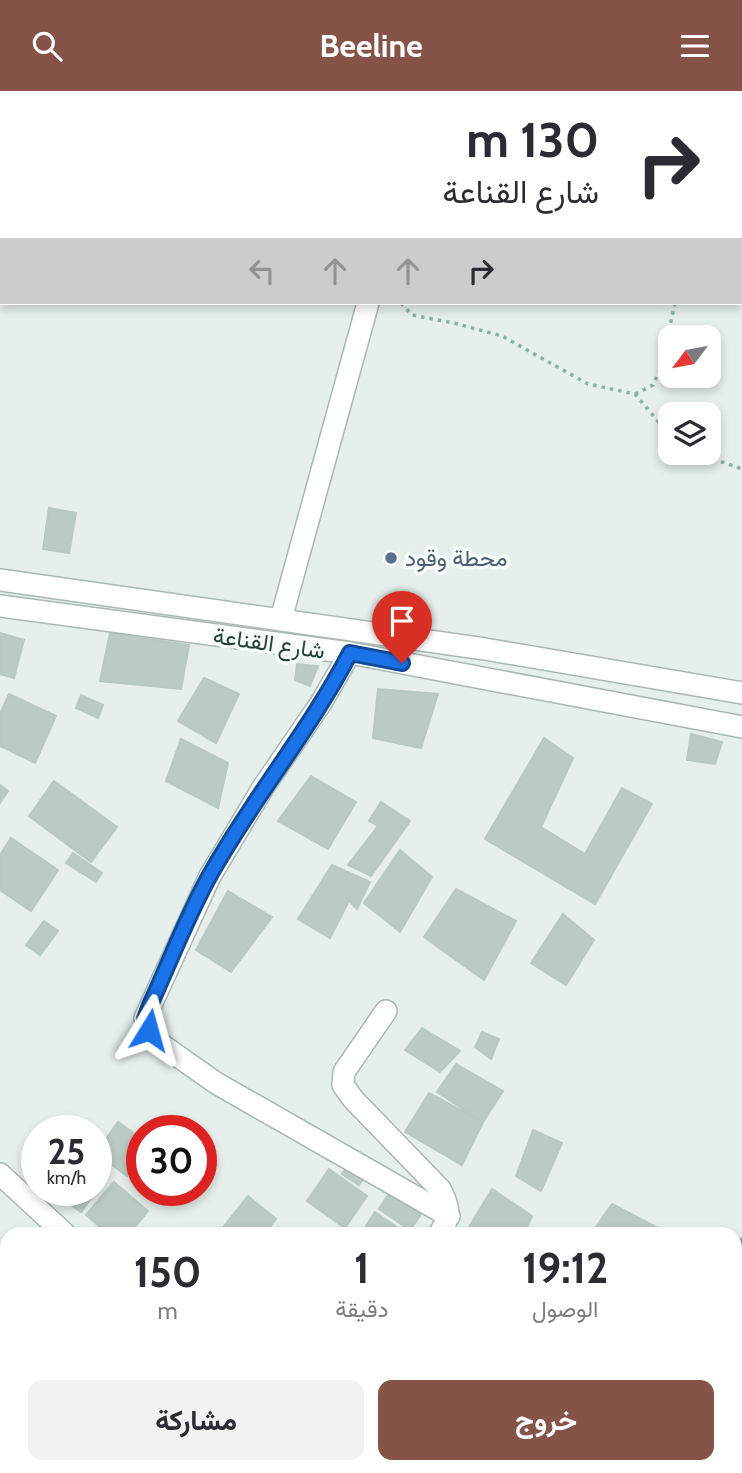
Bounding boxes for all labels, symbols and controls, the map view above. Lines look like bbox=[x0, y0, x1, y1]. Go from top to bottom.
text: Beeline bbox=[319, 26, 423, 65]
icon: search bbox=[28, 27, 66, 65]
icon: menu bbox=[676, 27, 714, 65]
text: 130 m bbox=[466, 110, 599, 169]
icon: right bbox=[623, 119, 714, 210]
text: شارع القناعة bbox=[442, 172, 599, 211]
icon: left bbox=[243, 252, 281, 290]
icon: ahead bbox=[316, 252, 354, 290]
icon: ahead bbox=[389, 252, 427, 290]
icon: right bbox=[462, 252, 500, 290]
north arrow bbox=[658, 325, 721, 389]
map controls bbox=[658, 325, 721, 465]
button: layers bbox=[658, 402, 721, 465]
place label: محطة وقود bbox=[405, 544, 508, 573]
marker: محطة وقود bbox=[383, 550, 399, 566]
pin bbox=[372, 591, 432, 663]
icon: arrive bbox=[383, 602, 421, 640]
street label: شارع القناعة bbox=[211, 621, 327, 667]
position arrow bbox=[112, 993, 186, 1067]
speed limit sign: 30 bbox=[126, 1115, 217, 1206]
text: 25 bbox=[48, 1130, 85, 1173]
text: km/h bbox=[47, 1167, 86, 1189]
text: 1 bbox=[354, 1242, 370, 1294]
text: 19:12 bbox=[522, 1242, 608, 1294]
text: 150 bbox=[134, 1246, 201, 1298]
text: دقيقة bbox=[335, 1295, 388, 1323]
text: الوصول bbox=[532, 1295, 598, 1323]
text: m bbox=[158, 1297, 178, 1325]
button: مشاركة bbox=[28, 1380, 364, 1460]
button: خروج bbox=[378, 1380, 714, 1460]

